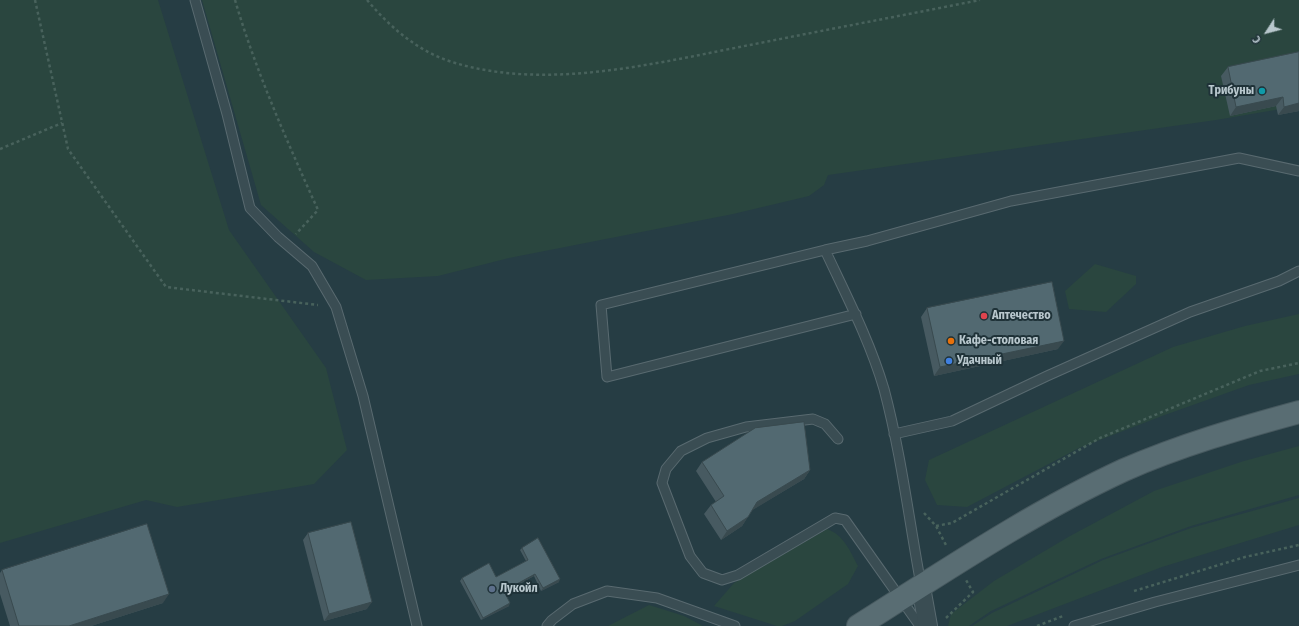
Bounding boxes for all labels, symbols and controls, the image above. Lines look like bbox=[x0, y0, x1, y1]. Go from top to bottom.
north arrow bbox=[1247, 12, 1287, 52]
text: С bbox=[1250, 33, 1264, 46]
place label: Трибуны bbox=[1209, 84, 1254, 98]
marker: Трибуны bbox=[1257, 86, 1267, 96]
place label: Аптечество bbox=[992, 309, 1051, 323]
marker: Аптечество bbox=[979, 311, 989, 321]
place label: Кафе-столовая bbox=[959, 334, 1038, 348]
marker: Кафе-столовая bbox=[946, 336, 956, 346]
place label: Удачный bbox=[957, 354, 1002, 368]
marker: Удачный bbox=[944, 356, 954, 366]
place label: Лукойл bbox=[500, 582, 538, 596]
marker: Лукойл bbox=[487, 584, 497, 594]

